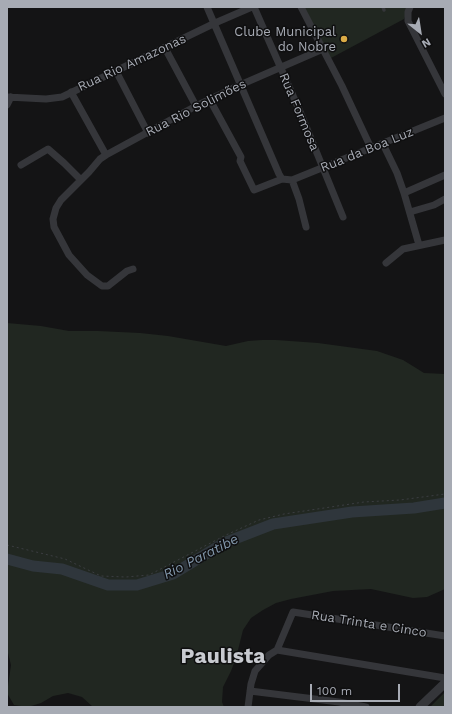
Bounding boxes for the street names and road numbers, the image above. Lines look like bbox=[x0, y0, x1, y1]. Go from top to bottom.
street label: Rua Rio Amazonas bbox=[75, 31, 189, 95]
street label: Rua Formosa bbox=[276, 71, 322, 153]
street label: Rua Rio Solimões bbox=[143, 76, 249, 140]
street label: Rua da Boa Luz bbox=[318, 124, 416, 176]
street label: Rua Trinta e Cinco bbox=[310, 607, 428, 641]

